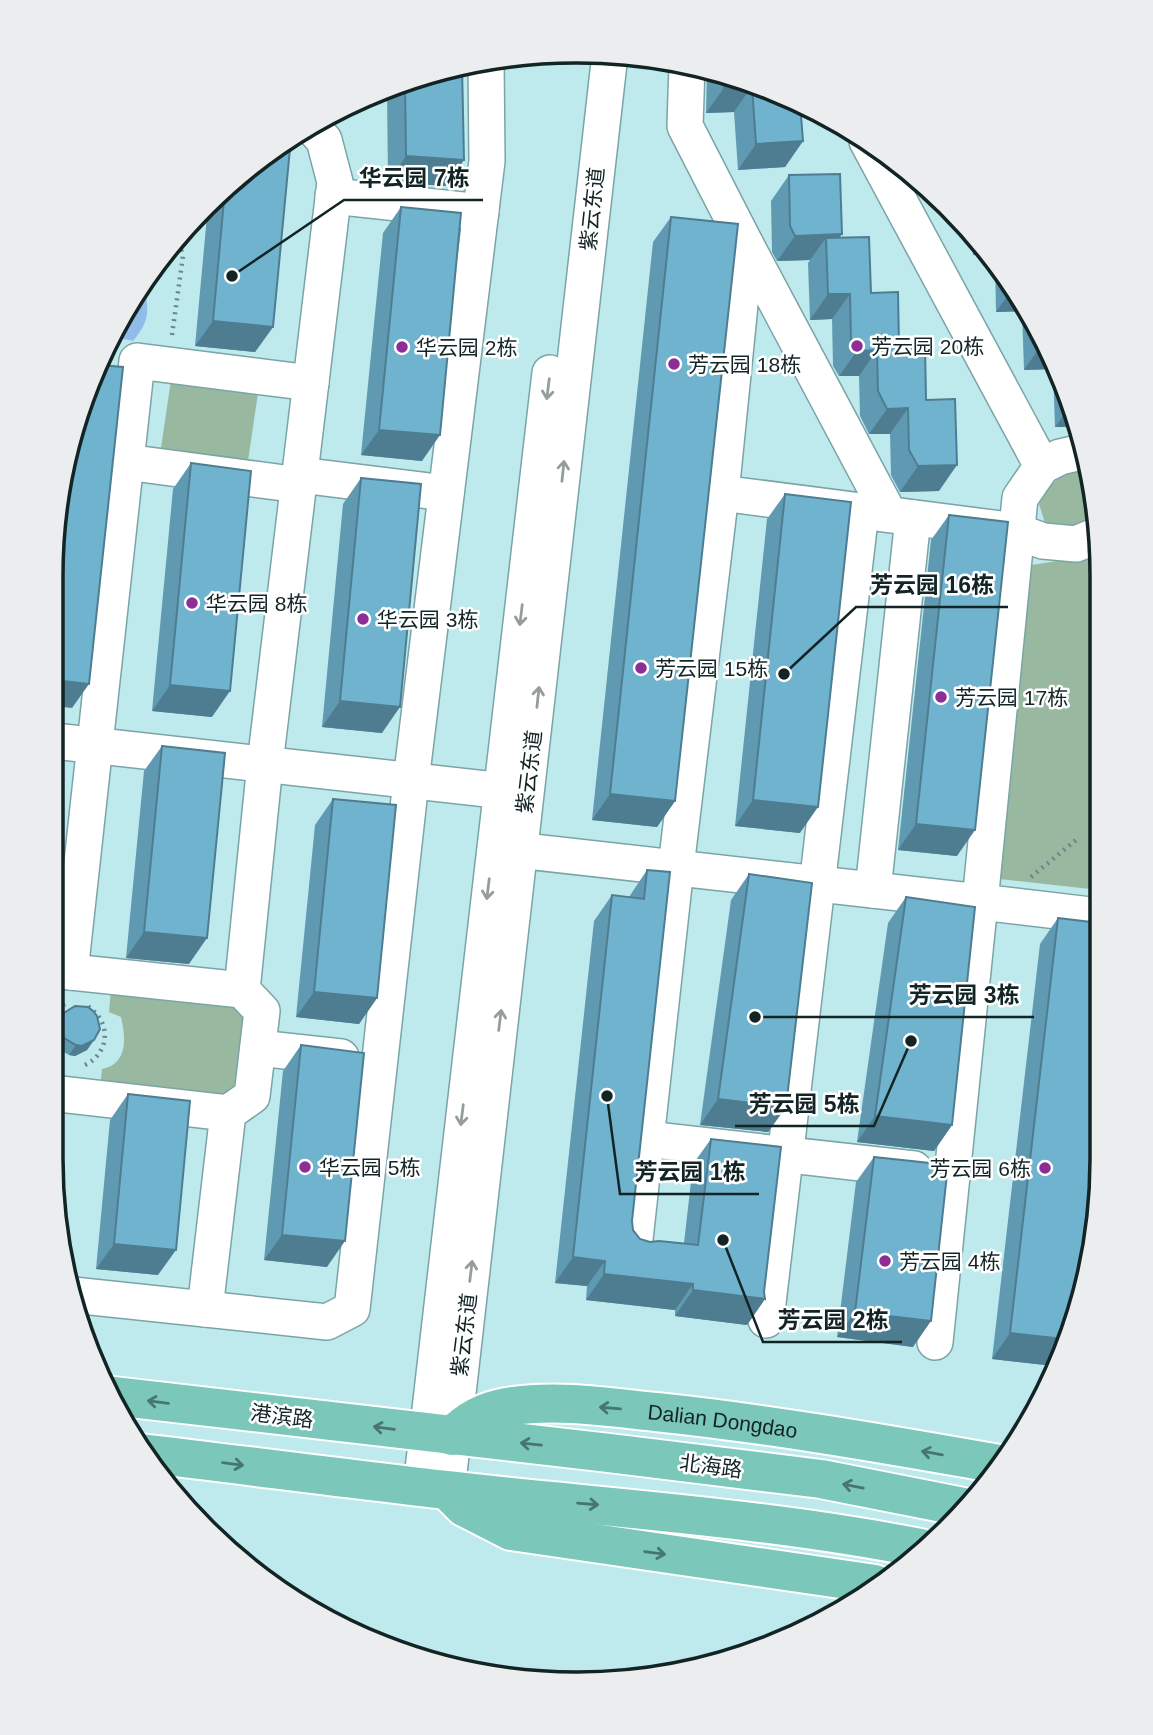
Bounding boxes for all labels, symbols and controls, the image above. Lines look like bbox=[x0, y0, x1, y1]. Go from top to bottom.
callout: 华云园 7栋 bbox=[344, 156, 483, 200]
text: 华云园 7栋 bbox=[358, 165, 470, 191]
street label: 紫云东道 bbox=[576, 166, 608, 252]
place label: 芳云园 20栋 bbox=[871, 335, 984, 358]
place label: 华云园 2栋 bbox=[416, 336, 518, 359]
marker: 芳云园 20栋 bbox=[849, 338, 865, 354]
marker: 华云园 2栋 bbox=[394, 339, 410, 355]
place label: 芳云园 18栋 bbox=[688, 353, 801, 376]
marker: 芳云园 18栋 bbox=[666, 356, 682, 372]
one-way arrow bbox=[541, 377, 554, 400]
one-way arrow bbox=[557, 460, 570, 483]
callout: 芳云园 16栋 bbox=[856, 563, 1008, 607]
text: 芳云园 16栋 bbox=[870, 572, 994, 598]
place label: 华云园 8栋 bbox=[206, 592, 308, 615]
marker: 华云园 8栋 bbox=[184, 595, 200, 611]
one-way arrow bbox=[514, 603, 527, 626]
place label: 华云园 3栋 bbox=[377, 608, 479, 631]
marker: 华云园 3栋 bbox=[355, 611, 371, 627]
place label: 芳云园 15栋 bbox=[655, 657, 768, 680]
marker: 芳云园 15栋 bbox=[633, 660, 649, 676]
one-way arrow bbox=[531, 686, 544, 709]
place label: 芳云园 17栋 bbox=[955, 686, 1068, 709]
marker: 芳云园 17栋 bbox=[933, 689, 949, 705]
street label: 紫云东道 bbox=[512, 729, 546, 815]
one-way arrow bbox=[482, 877, 495, 900]
callout: 芳云园 3栋 bbox=[895, 973, 1034, 1017]
text: 芳云园 3栋 bbox=[908, 982, 1020, 1008]
one-way arrow bbox=[494, 1009, 507, 1032]
callout: 芳云园 5栋 bbox=[735, 1082, 874, 1126]
text: 芳云园 5栋 bbox=[748, 1091, 860, 1117]
one-way arrow bbox=[456, 1103, 469, 1126]
callout: 芳云园 1栋 bbox=[620, 1150, 759, 1194]
place label: 华云园 5栋 bbox=[319, 1156, 421, 1179]
place label: 芳云园 6栋 bbox=[929, 1157, 1031, 1180]
marker: 华云园 5栋 bbox=[297, 1159, 313, 1175]
text: 芳云园 1栋 bbox=[634, 1159, 746, 1185]
marker: 芳云园 6栋 bbox=[1037, 1160, 1053, 1176]
place label: 芳云园 4栋 bbox=[899, 1250, 1001, 1273]
marker: 芳云园 4栋 bbox=[877, 1253, 893, 1269]
one-way arrow bbox=[465, 1260, 478, 1282]
street label: 紫云东道 bbox=[447, 1292, 481, 1378]
callout: 芳云园 2栋 bbox=[763, 1298, 902, 1342]
text: 芳云园 2栋 bbox=[777, 1307, 889, 1333]
one-way arrow bbox=[147, 1395, 170, 1408]
street label: Dalian Dongdao bbox=[647, 1400, 799, 1442]
street label: 港滨路 bbox=[249, 1401, 315, 1431]
one-way arrow bbox=[599, 1401, 621, 1414]
one-way arrow bbox=[373, 1421, 396, 1434]
one-way arrow bbox=[520, 1438, 542, 1451]
one-way arrow bbox=[921, 1445, 944, 1459]
street label: 北海路 bbox=[678, 1451, 744, 1481]
one-way arrow bbox=[222, 1458, 244, 1471]
one-way arrow bbox=[842, 1478, 865, 1492]
one-way arrow bbox=[577, 1498, 599, 1511]
one-way arrow bbox=[643, 1546, 666, 1559]

